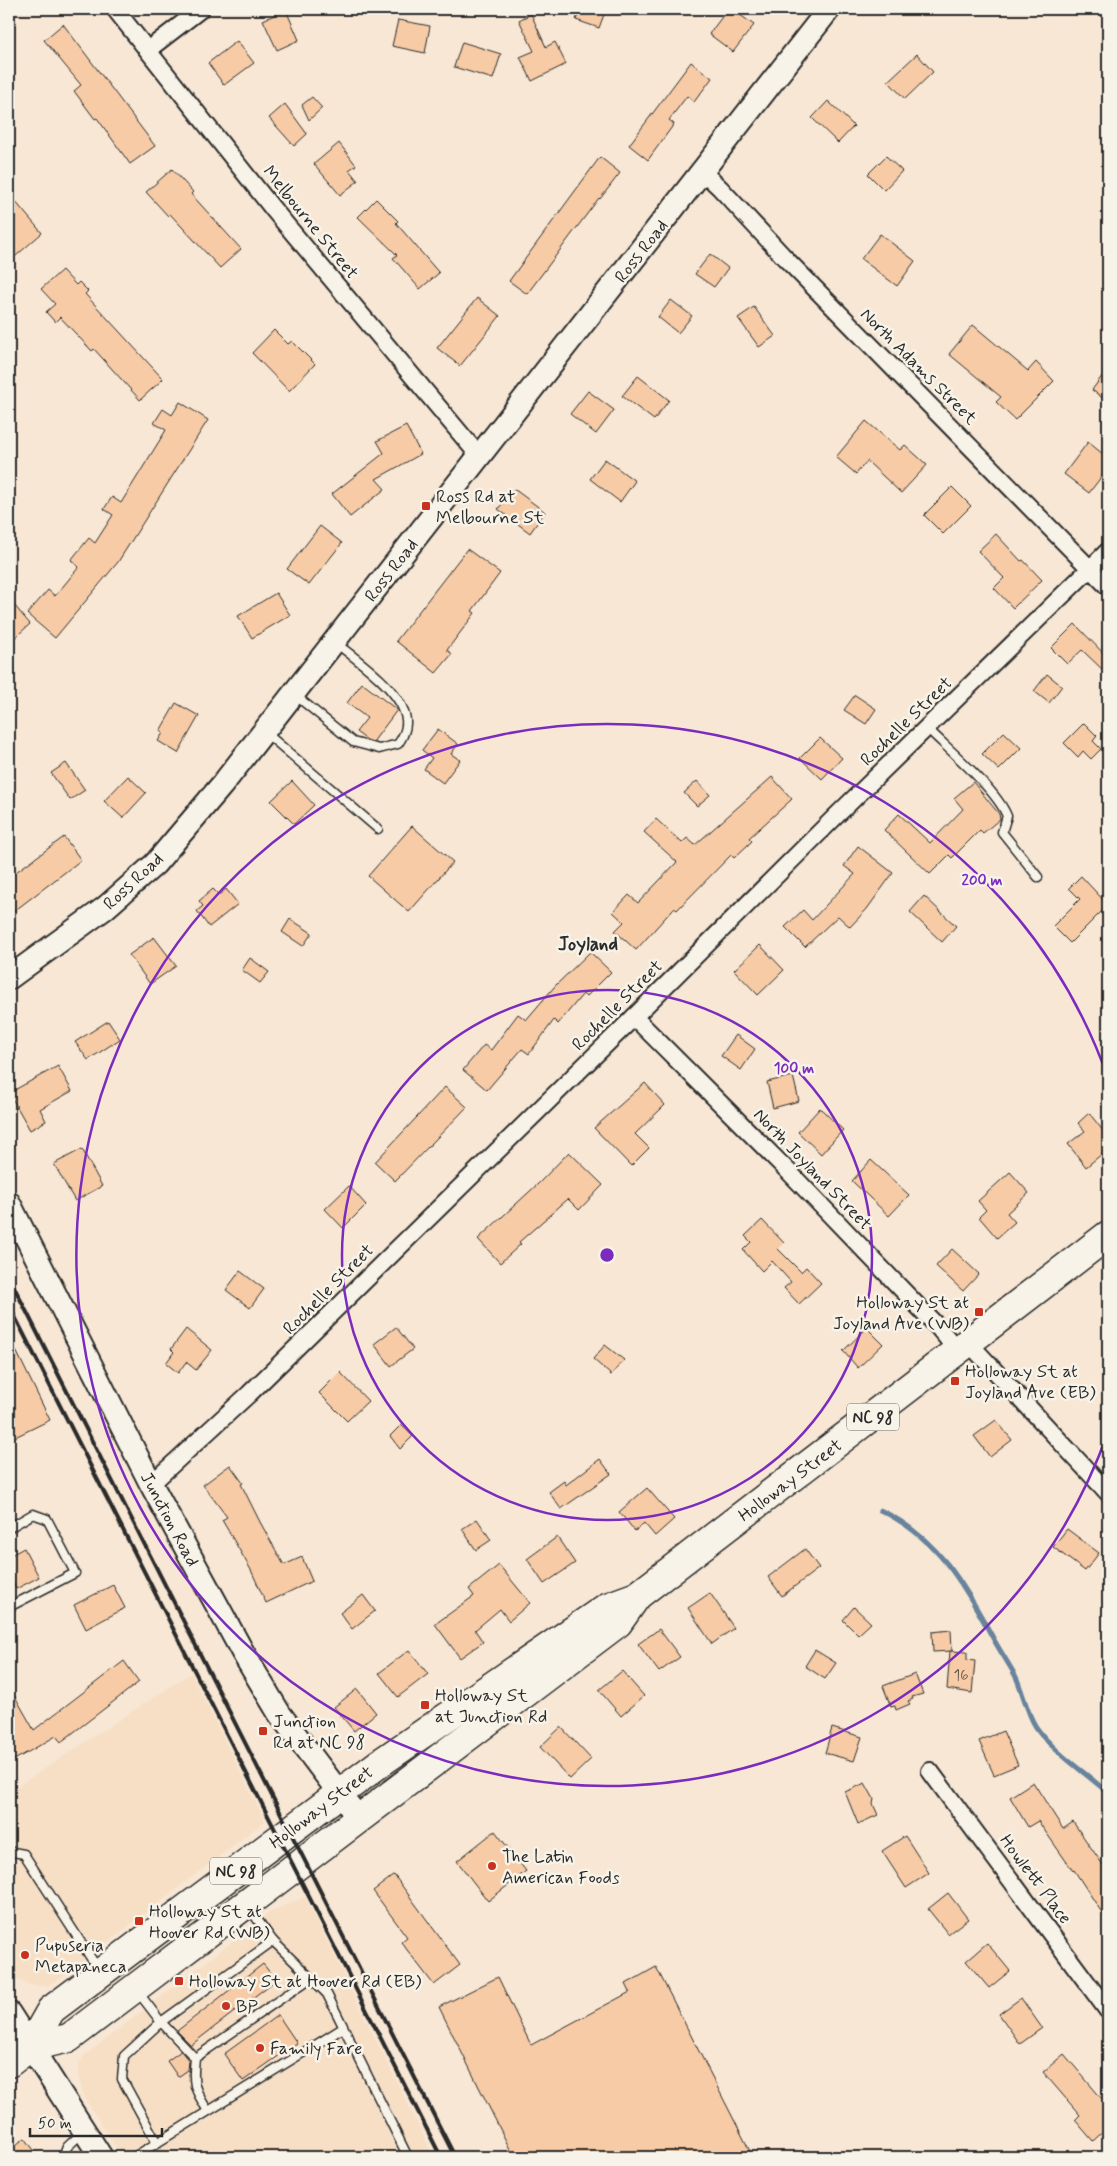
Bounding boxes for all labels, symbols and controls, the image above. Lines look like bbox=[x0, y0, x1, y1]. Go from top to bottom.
street label: Melbourne Street bbox=[257, 161, 364, 285]
street label: Ross Road bbox=[609, 215, 674, 288]
street label: North Adams Street bbox=[855, 303, 982, 431]
place label: Ross Rd at Melbourne St bbox=[436, 485, 545, 530]
marker: Ross Rd at Melbourne St bbox=[420, 500, 432, 512]
street label: Ross Road bbox=[359, 534, 424, 607]
street label: Rochelle Street bbox=[855, 672, 958, 772]
street label: Ross Road bbox=[98, 848, 169, 916]
text: 200 m bbox=[962, 871, 1003, 891]
district label: Joyland bbox=[558, 932, 618, 957]
street label: Rochelle Street bbox=[567, 955, 668, 1056]
text: 100 m bbox=[774, 1059, 814, 1079]
street label: North Joyland Street bbox=[748, 1104, 877, 1236]
street label: Rochelle Street bbox=[278, 1239, 379, 1340]
centre of rings bbox=[598, 1246, 616, 1264]
place label: Holloway St at Joyland Ave (WB) bbox=[833, 1291, 970, 1336]
marker: Holloway St at Joyland Ave (WB) bbox=[973, 1306, 985, 1318]
place label: Holloway St at Joyland Ave (EB) bbox=[965, 1360, 1096, 1405]
marker: Holloway St at Joyland Ave (EB) bbox=[949, 1375, 961, 1387]
road number: NC 98 bbox=[847, 1404, 899, 1430]
street label: Holloway Street bbox=[734, 1434, 848, 1528]
street label: Junction Road bbox=[134, 1468, 204, 1571]
house number: 16 bbox=[953, 1666, 969, 1686]
place label: Holloway St at Junction Rd bbox=[435, 1684, 547, 1729]
marker: Holloway St at Junction Rd bbox=[419, 1699, 431, 1711]
place label: Junction Rd at NC 98 bbox=[273, 1710, 365, 1755]
marker: Junction Rd at NC 98 bbox=[257, 1725, 269, 1737]
street label: Holloway Street bbox=[265, 1761, 379, 1855]
street label: Howlett Place bbox=[994, 1830, 1077, 1929]
place label: The Latin American Foods bbox=[502, 1845, 620, 1890]
road number: NC 98 bbox=[210, 1858, 262, 1884]
marker: The Latin American Foods bbox=[486, 1860, 498, 1872]
place label: Holloway St at Hoover Rd (WB) bbox=[149, 1900, 270, 1945]
marker: Holloway St at Hoover Rd (WB) bbox=[133, 1915, 145, 1927]
place label: Pupuseria Metapaneca bbox=[35, 1934, 127, 1979]
marker: Pupuseria Metapaneca bbox=[19, 1949, 31, 1961]
place label: Holloway St at Hoover Rd (EB) bbox=[189, 1970, 422, 1994]
marker: Holloway St at Hoover Rd (EB) bbox=[173, 1975, 185, 1987]
place label: BP bbox=[236, 1995, 258, 2019]
marker: BP bbox=[220, 2000, 232, 2012]
place label: Family Fare bbox=[270, 2037, 362, 2061]
marker: Family Fare bbox=[254, 2042, 266, 2054]
scale bar bbox=[30, 2106, 162, 2138]
text: 50 m bbox=[38, 2114, 72, 2134]

